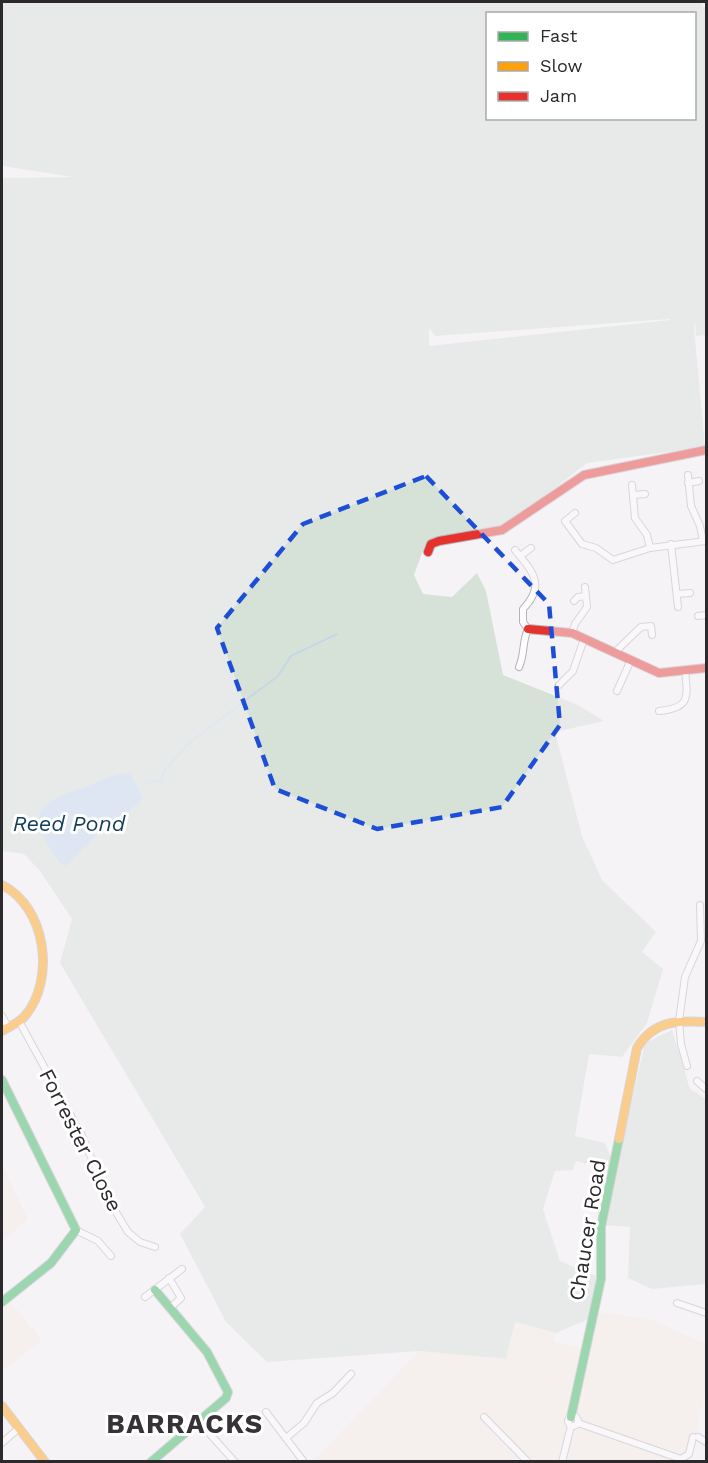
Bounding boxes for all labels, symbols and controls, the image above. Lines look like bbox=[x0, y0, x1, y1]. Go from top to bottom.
legend bbox=[486, 12, 696, 120]
text: Fast bbox=[540, 25, 578, 46]
text: Slow bbox=[540, 55, 583, 76]
text: Jam bbox=[540, 85, 577, 106]
water label: Reed Pond bbox=[13, 811, 127, 836]
street label: Forrester Close bbox=[34, 1064, 128, 1216]
street label: Chaucer Road bbox=[563, 1158, 611, 1302]
district label: BARRACKS bbox=[106, 1408, 264, 1440]

